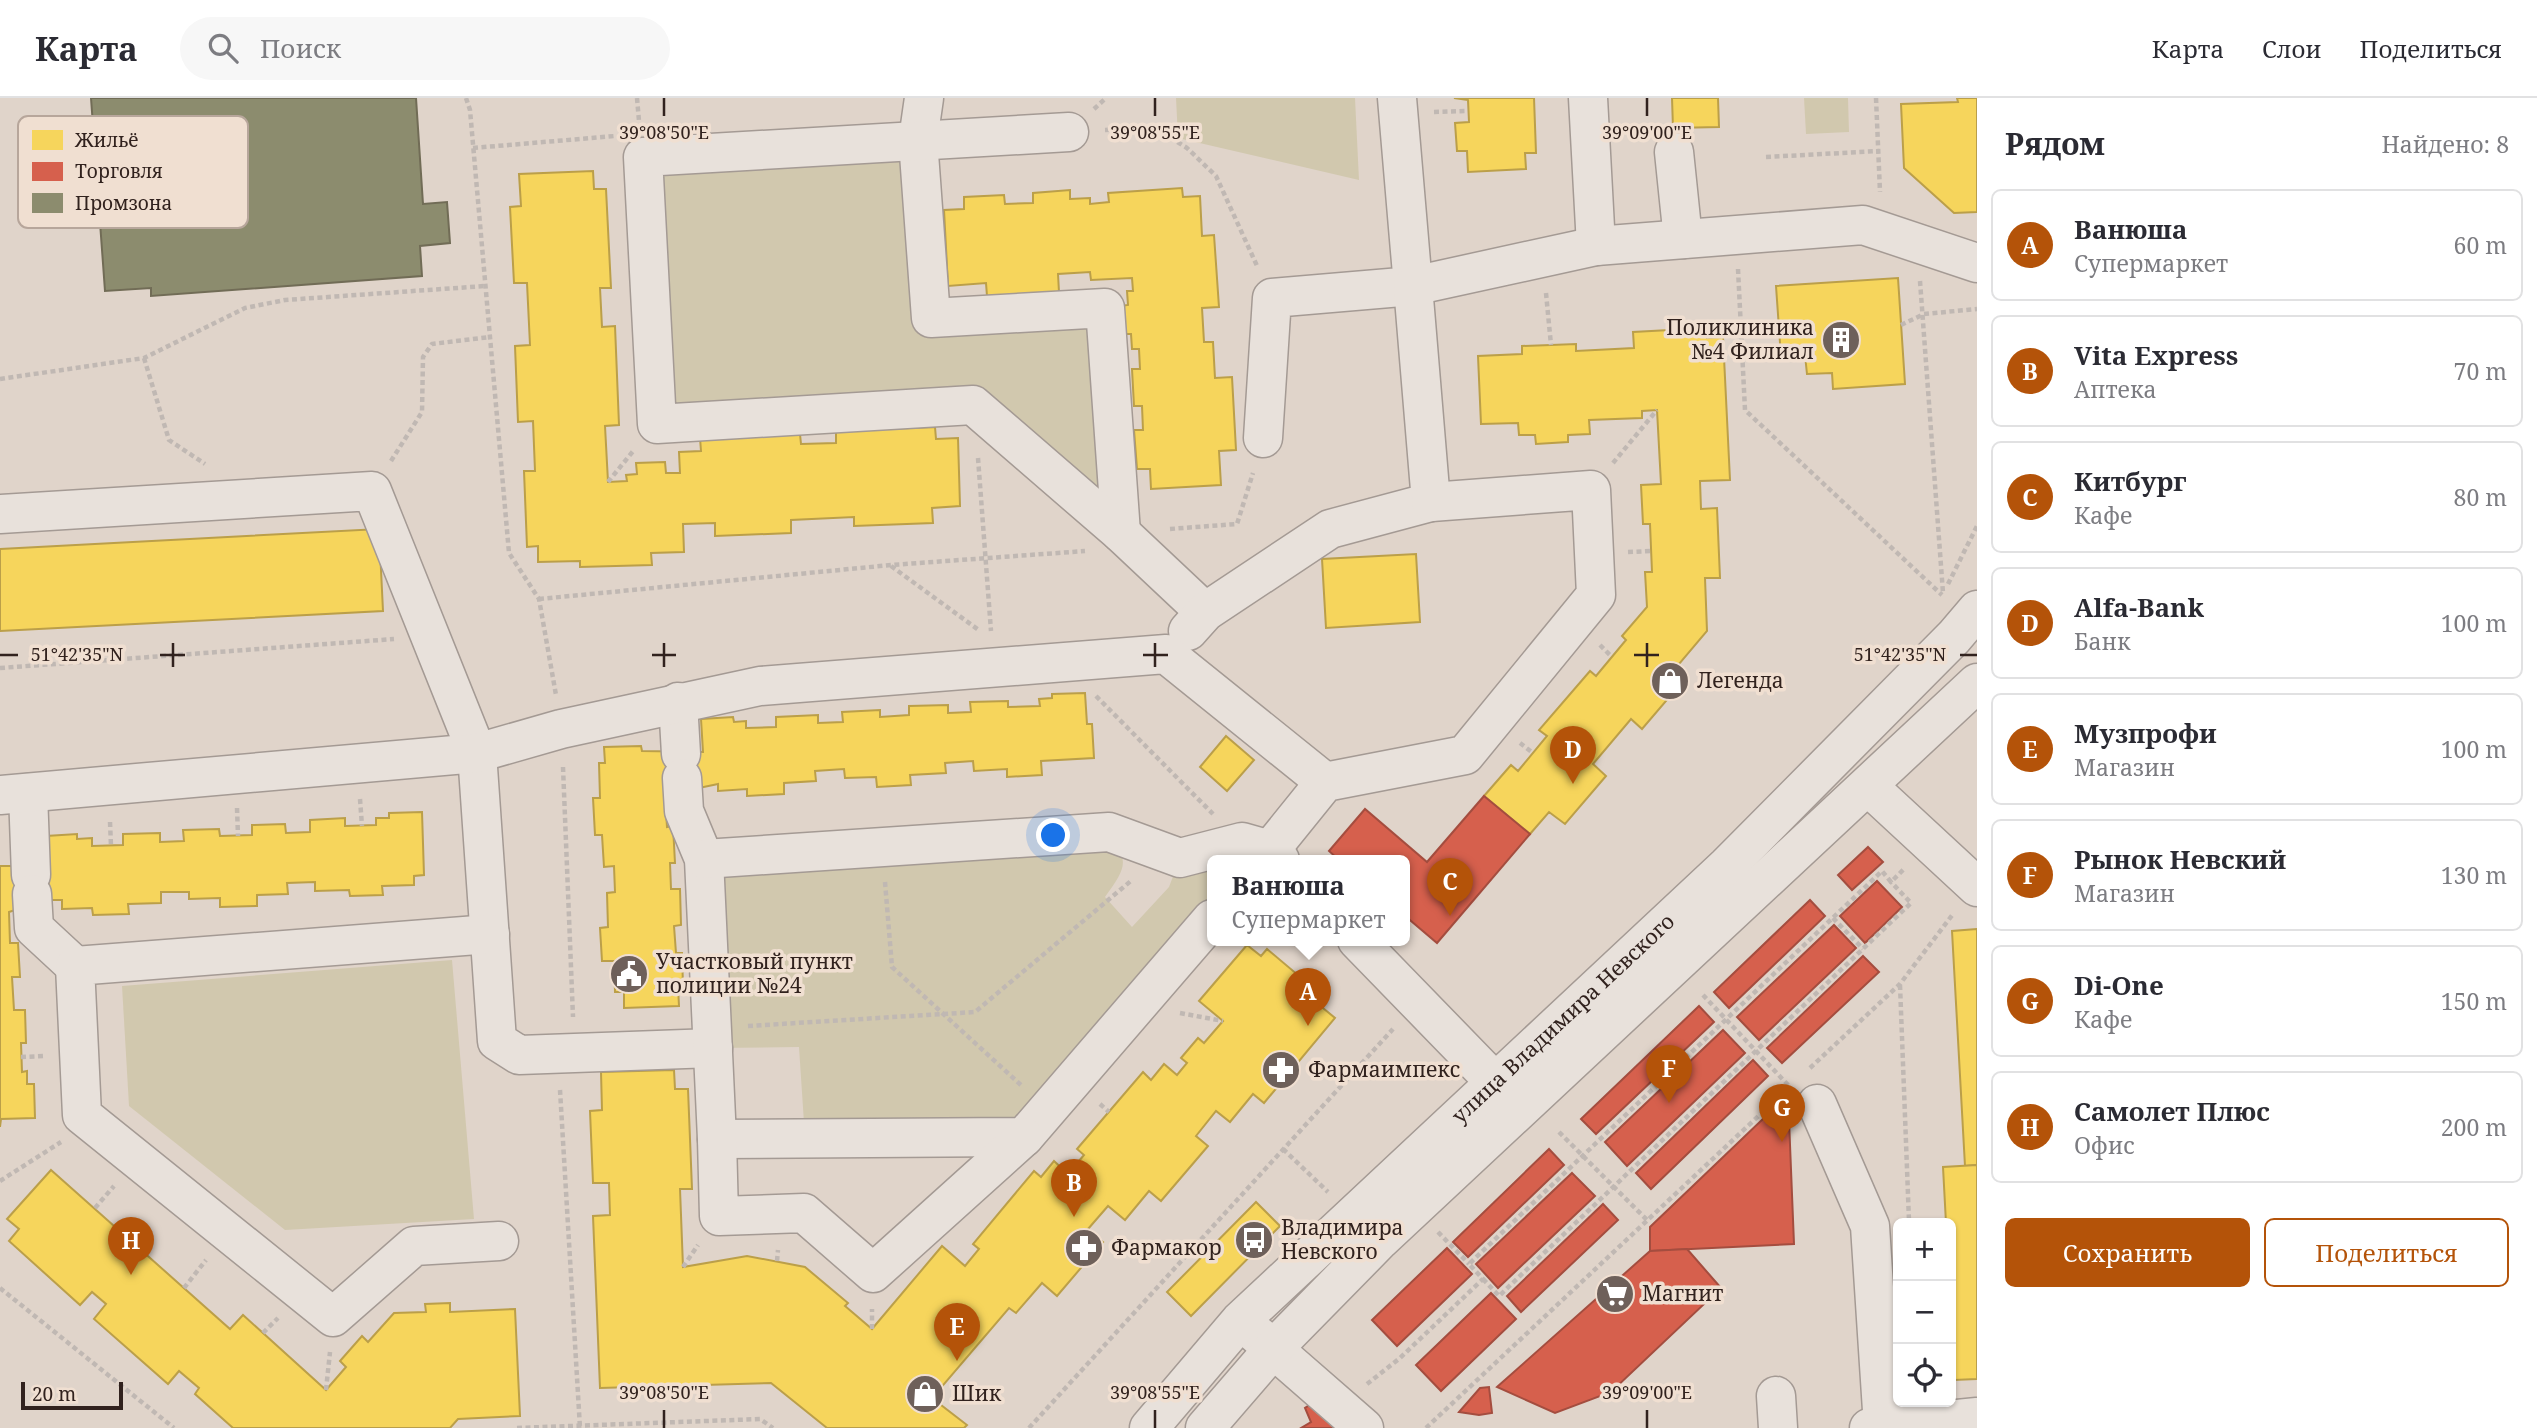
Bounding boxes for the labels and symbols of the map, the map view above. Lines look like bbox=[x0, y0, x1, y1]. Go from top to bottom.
legend bbox=[18, 116, 248, 228]
text: 39°08'50"E bbox=[619, 120, 709, 144]
text: 39°08'55"E bbox=[1110, 120, 1200, 144]
text: 39°09'00"E bbox=[1602, 120, 1692, 144]
text: Жильё bbox=[74, 127, 138, 153]
text: Торговля bbox=[75, 158, 163, 184]
text: Промзона bbox=[75, 190, 172, 216]
place label: Поликлиника №4 Филиал bbox=[1666, 313, 1814, 365]
building icon: Поликлиника №4 Филиал bbox=[1820, 319, 1862, 361]
text: 51°42'35"N bbox=[31, 642, 124, 666]
text: 51°42'35"N bbox=[1854, 642, 1947, 666]
shop icon: Легенда bbox=[1649, 660, 1691, 702]
place label: Легенда bbox=[1697, 666, 1784, 694]
pin: D bbox=[1550, 726, 1596, 784]
your location bbox=[1036, 818, 1070, 852]
pin: C bbox=[1427, 858, 1473, 916]
street label: улица Владимира Невского bbox=[1445, 907, 1680, 1129]
place label: Участковый пункт полиции №24 bbox=[656, 947, 853, 999]
public building icon: Участковый пункт полиции №24 bbox=[608, 953, 650, 995]
pin: A bbox=[1285, 968, 1331, 1026]
pin: F bbox=[1646, 1045, 1692, 1103]
pharmacy icon: Фармаимпекс bbox=[1260, 1049, 1302, 1091]
place label: Фармаимпекс bbox=[1308, 1055, 1460, 1083]
pin: G bbox=[1759, 1084, 1805, 1142]
pin: B bbox=[1051, 1159, 1097, 1217]
place label: Владимира Невского bbox=[1281, 1213, 1404, 1265]
pin: H bbox=[108, 1217, 154, 1275]
bus stop icon: Владимира Невского bbox=[1233, 1219, 1275, 1261]
pharmacy icon: Фармакор bbox=[1063, 1227, 1105, 1269]
place label: Фармакор bbox=[1111, 1233, 1222, 1261]
supermarket icon: Магнит bbox=[1594, 1273, 1636, 1315]
place label: Магнит bbox=[1642, 1279, 1723, 1307]
pin: E bbox=[934, 1303, 980, 1361]
shop icon: Шик bbox=[904, 1373, 946, 1415]
scale bar bbox=[21, 1379, 122, 1411]
place label: Шик bbox=[952, 1379, 1002, 1407]
text: 39°08'50"E bbox=[619, 1380, 709, 1404]
text: 39°08'55"E bbox=[1110, 1380, 1200, 1404]
text: 39°09'00"E bbox=[1602, 1380, 1692, 1404]

